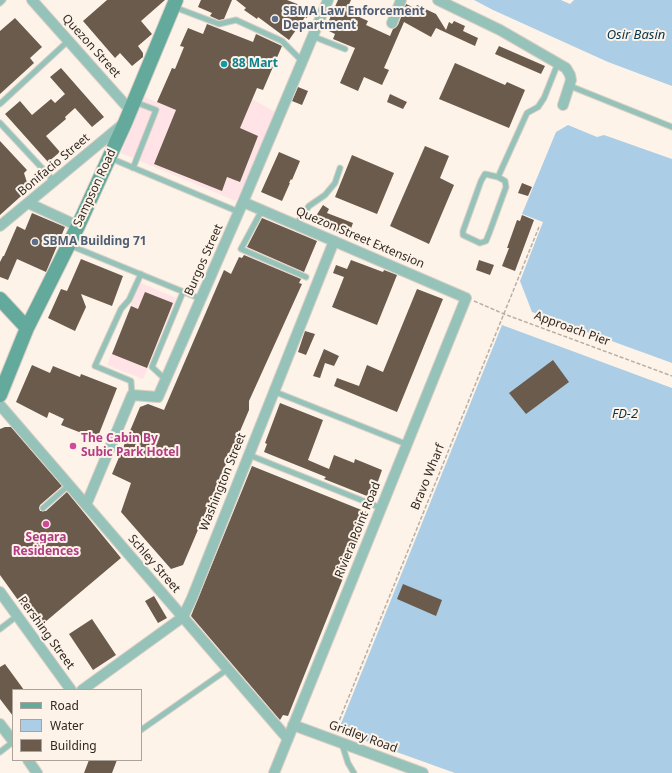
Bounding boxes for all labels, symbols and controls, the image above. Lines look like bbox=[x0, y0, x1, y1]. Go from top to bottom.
place label: SBMA Law Enforcement Department bbox=[283, 5, 425, 33]
street label: Quezon Street bbox=[59, 11, 123, 81]
marker: SBMA Law Enforcement Department bbox=[270, 14, 280, 24]
water label: Osir Basin bbox=[607, 27, 665, 43]
place label: 88 Mart bbox=[232, 57, 278, 71]
marker: 88 Mart bbox=[219, 59, 229, 69]
street label: Bonifacio Street bbox=[15, 131, 93, 199]
street label: Sampson Road bbox=[71, 147, 119, 229]
street label: Quezon Street Extension bbox=[293, 204, 427, 272]
street label: Burgos Street bbox=[182, 222, 226, 298]
place label: SBMA Building 71 bbox=[43, 235, 147, 249]
marker: SBMA Building 71 bbox=[30, 237, 40, 247]
street label: Approach Pier bbox=[532, 309, 612, 349]
water label: FD-2 bbox=[612, 406, 638, 422]
street label: Washington Street bbox=[197, 431, 249, 533]
place label: The Cabin By Subic Park Hotel bbox=[81, 432, 179, 460]
marker: The Cabin By Subic Park Hotel bbox=[68, 441, 78, 451]
street label: Bravo Wharf bbox=[408, 442, 448, 512]
street label: Riviera Point Road bbox=[332, 480, 384, 580]
marker: Segara Residences bbox=[41, 519, 51, 529]
place label: Segara Residences bbox=[13, 531, 79, 559]
street label: Schley Street bbox=[125, 532, 183, 596]
street label: Pershing Street bbox=[15, 594, 77, 672]
legend bbox=[12, 689, 142, 761]
text: Road bbox=[50, 697, 79, 714]
text: Water bbox=[50, 717, 84, 734]
street label: Gridley Road bbox=[327, 718, 399, 756]
text: Building bbox=[50, 737, 97, 754]

